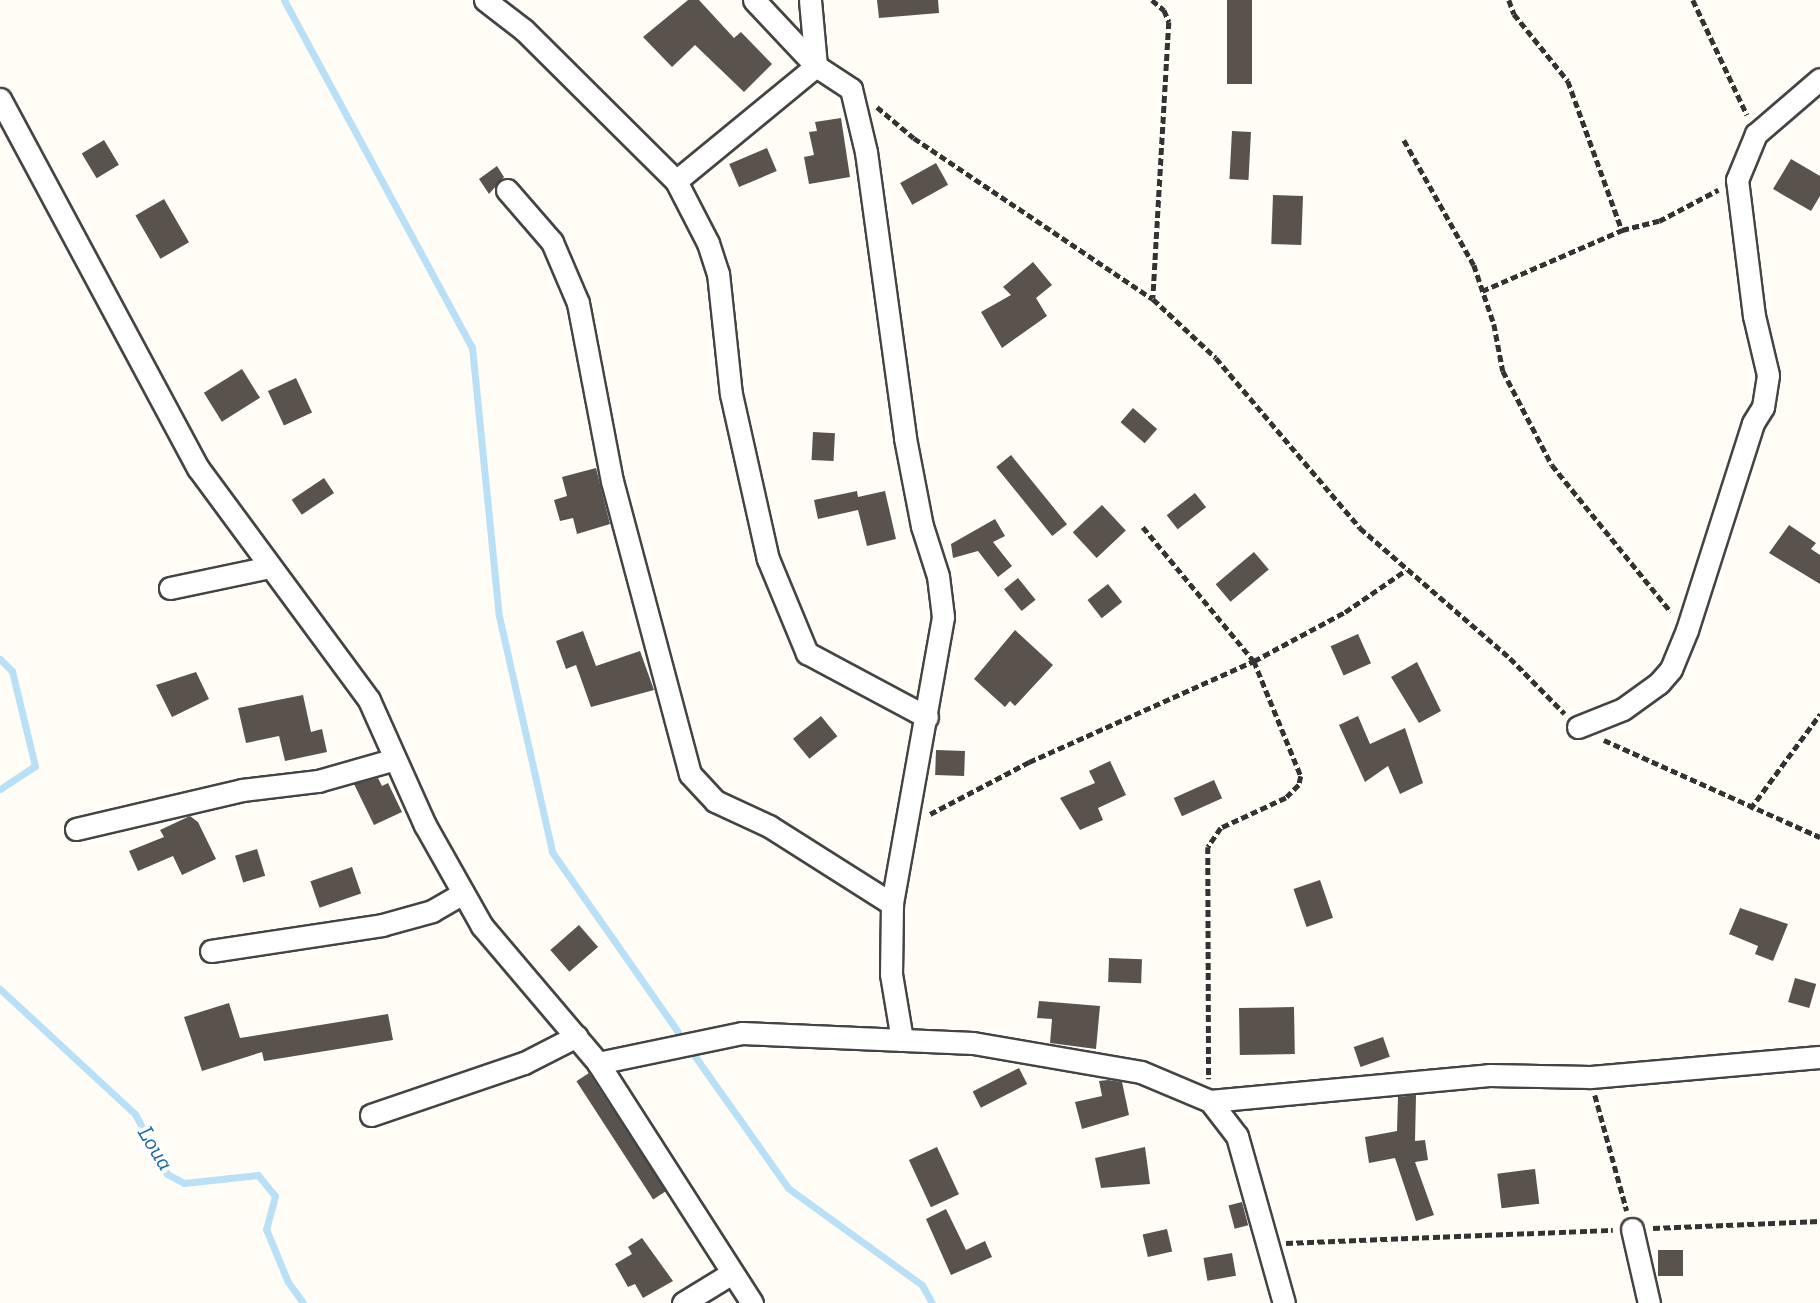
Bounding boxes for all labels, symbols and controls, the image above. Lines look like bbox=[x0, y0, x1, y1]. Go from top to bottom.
water label: Loua bbox=[132, 1121, 180, 1175]

